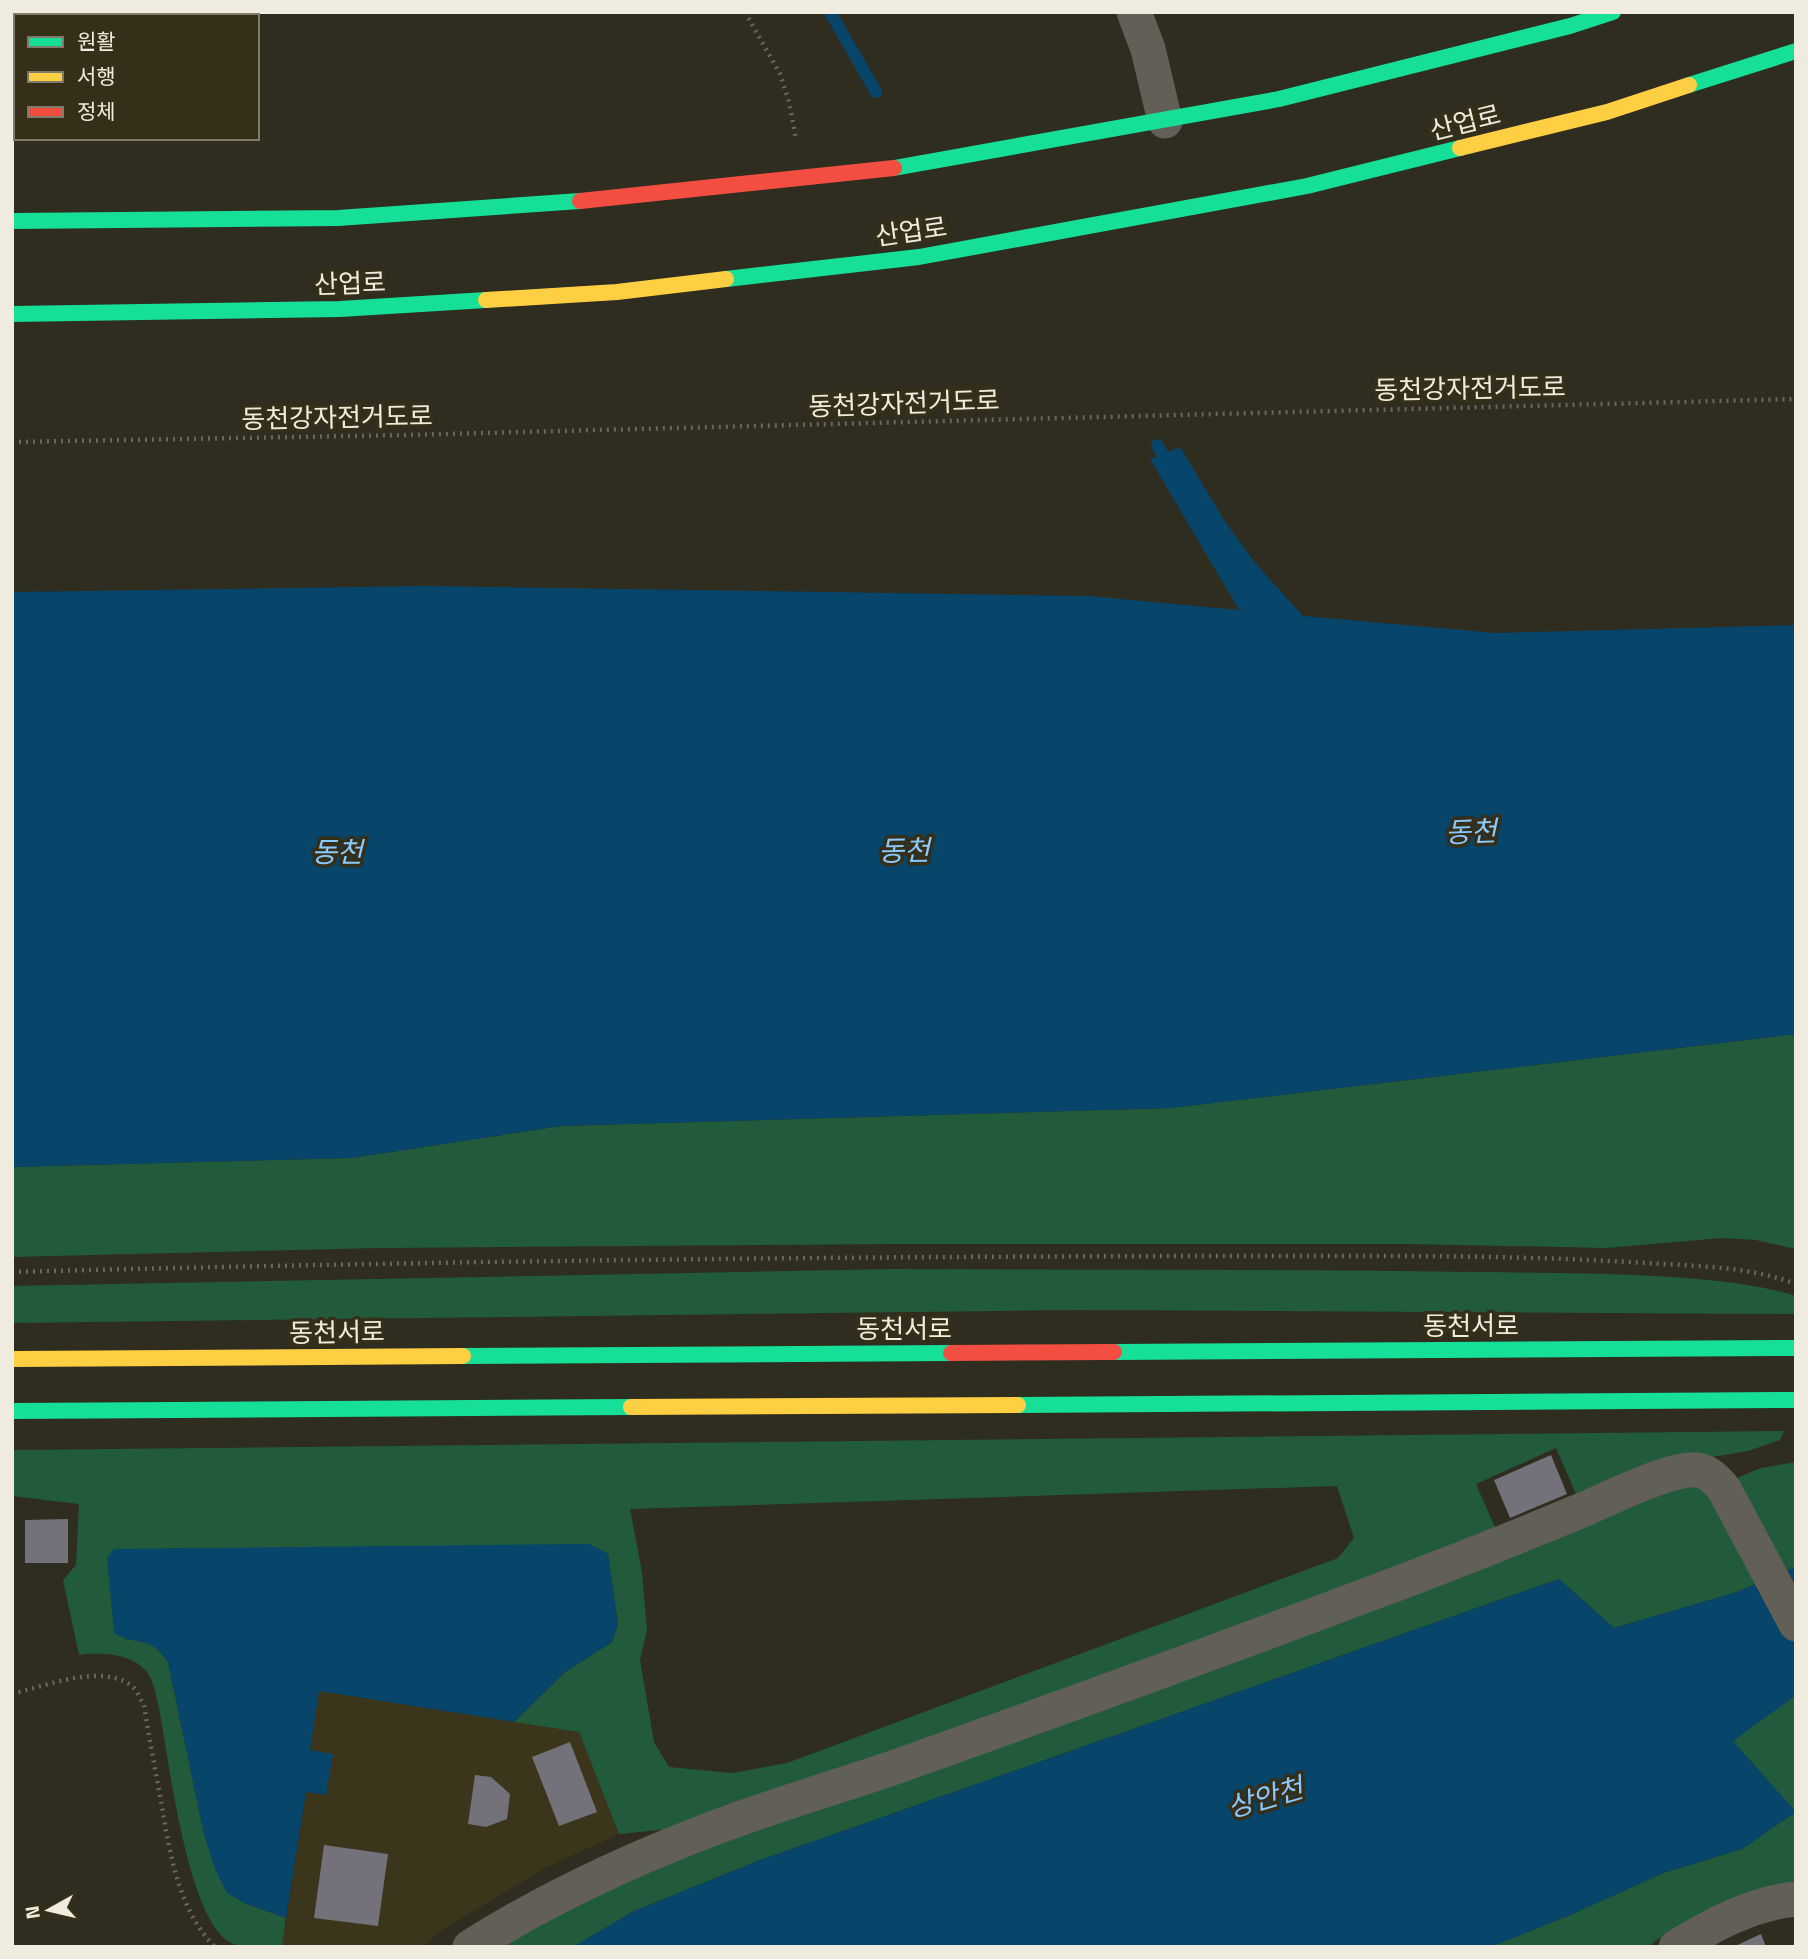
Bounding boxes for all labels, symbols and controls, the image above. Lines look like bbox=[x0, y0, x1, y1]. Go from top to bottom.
legend bbox=[14, 14, 259, 140]
text: 원활 bbox=[77, 25, 116, 57]
text: 서행 bbox=[77, 60, 116, 92]
street label: 산업로 bbox=[1425, 94, 1505, 150]
text: 정체 bbox=[77, 95, 116, 127]
street label: 산업로 bbox=[873, 207, 949, 255]
street label: 산업로 bbox=[313, 262, 387, 304]
street label: 동천강자전거도로 bbox=[1374, 367, 1566, 409]
street label: 동천강자전거도로 bbox=[808, 380, 1000, 426]
street label: 동천강자전거도로 bbox=[241, 396, 433, 438]
water label: 동천 bbox=[1444, 809, 1501, 853]
water label: 동천 bbox=[878, 828, 933, 872]
water label: 동천 bbox=[311, 830, 366, 873]
street label: 동천서로 bbox=[1423, 1306, 1519, 1345]
street label: 동천서로 bbox=[856, 1309, 952, 1348]
street label: 동천서로 bbox=[289, 1312, 385, 1352]
water label: 상안천 bbox=[1222, 1765, 1311, 1828]
north arrow bbox=[14, 1875, 84, 1945]
text: N bbox=[16, 1904, 47, 1921]

